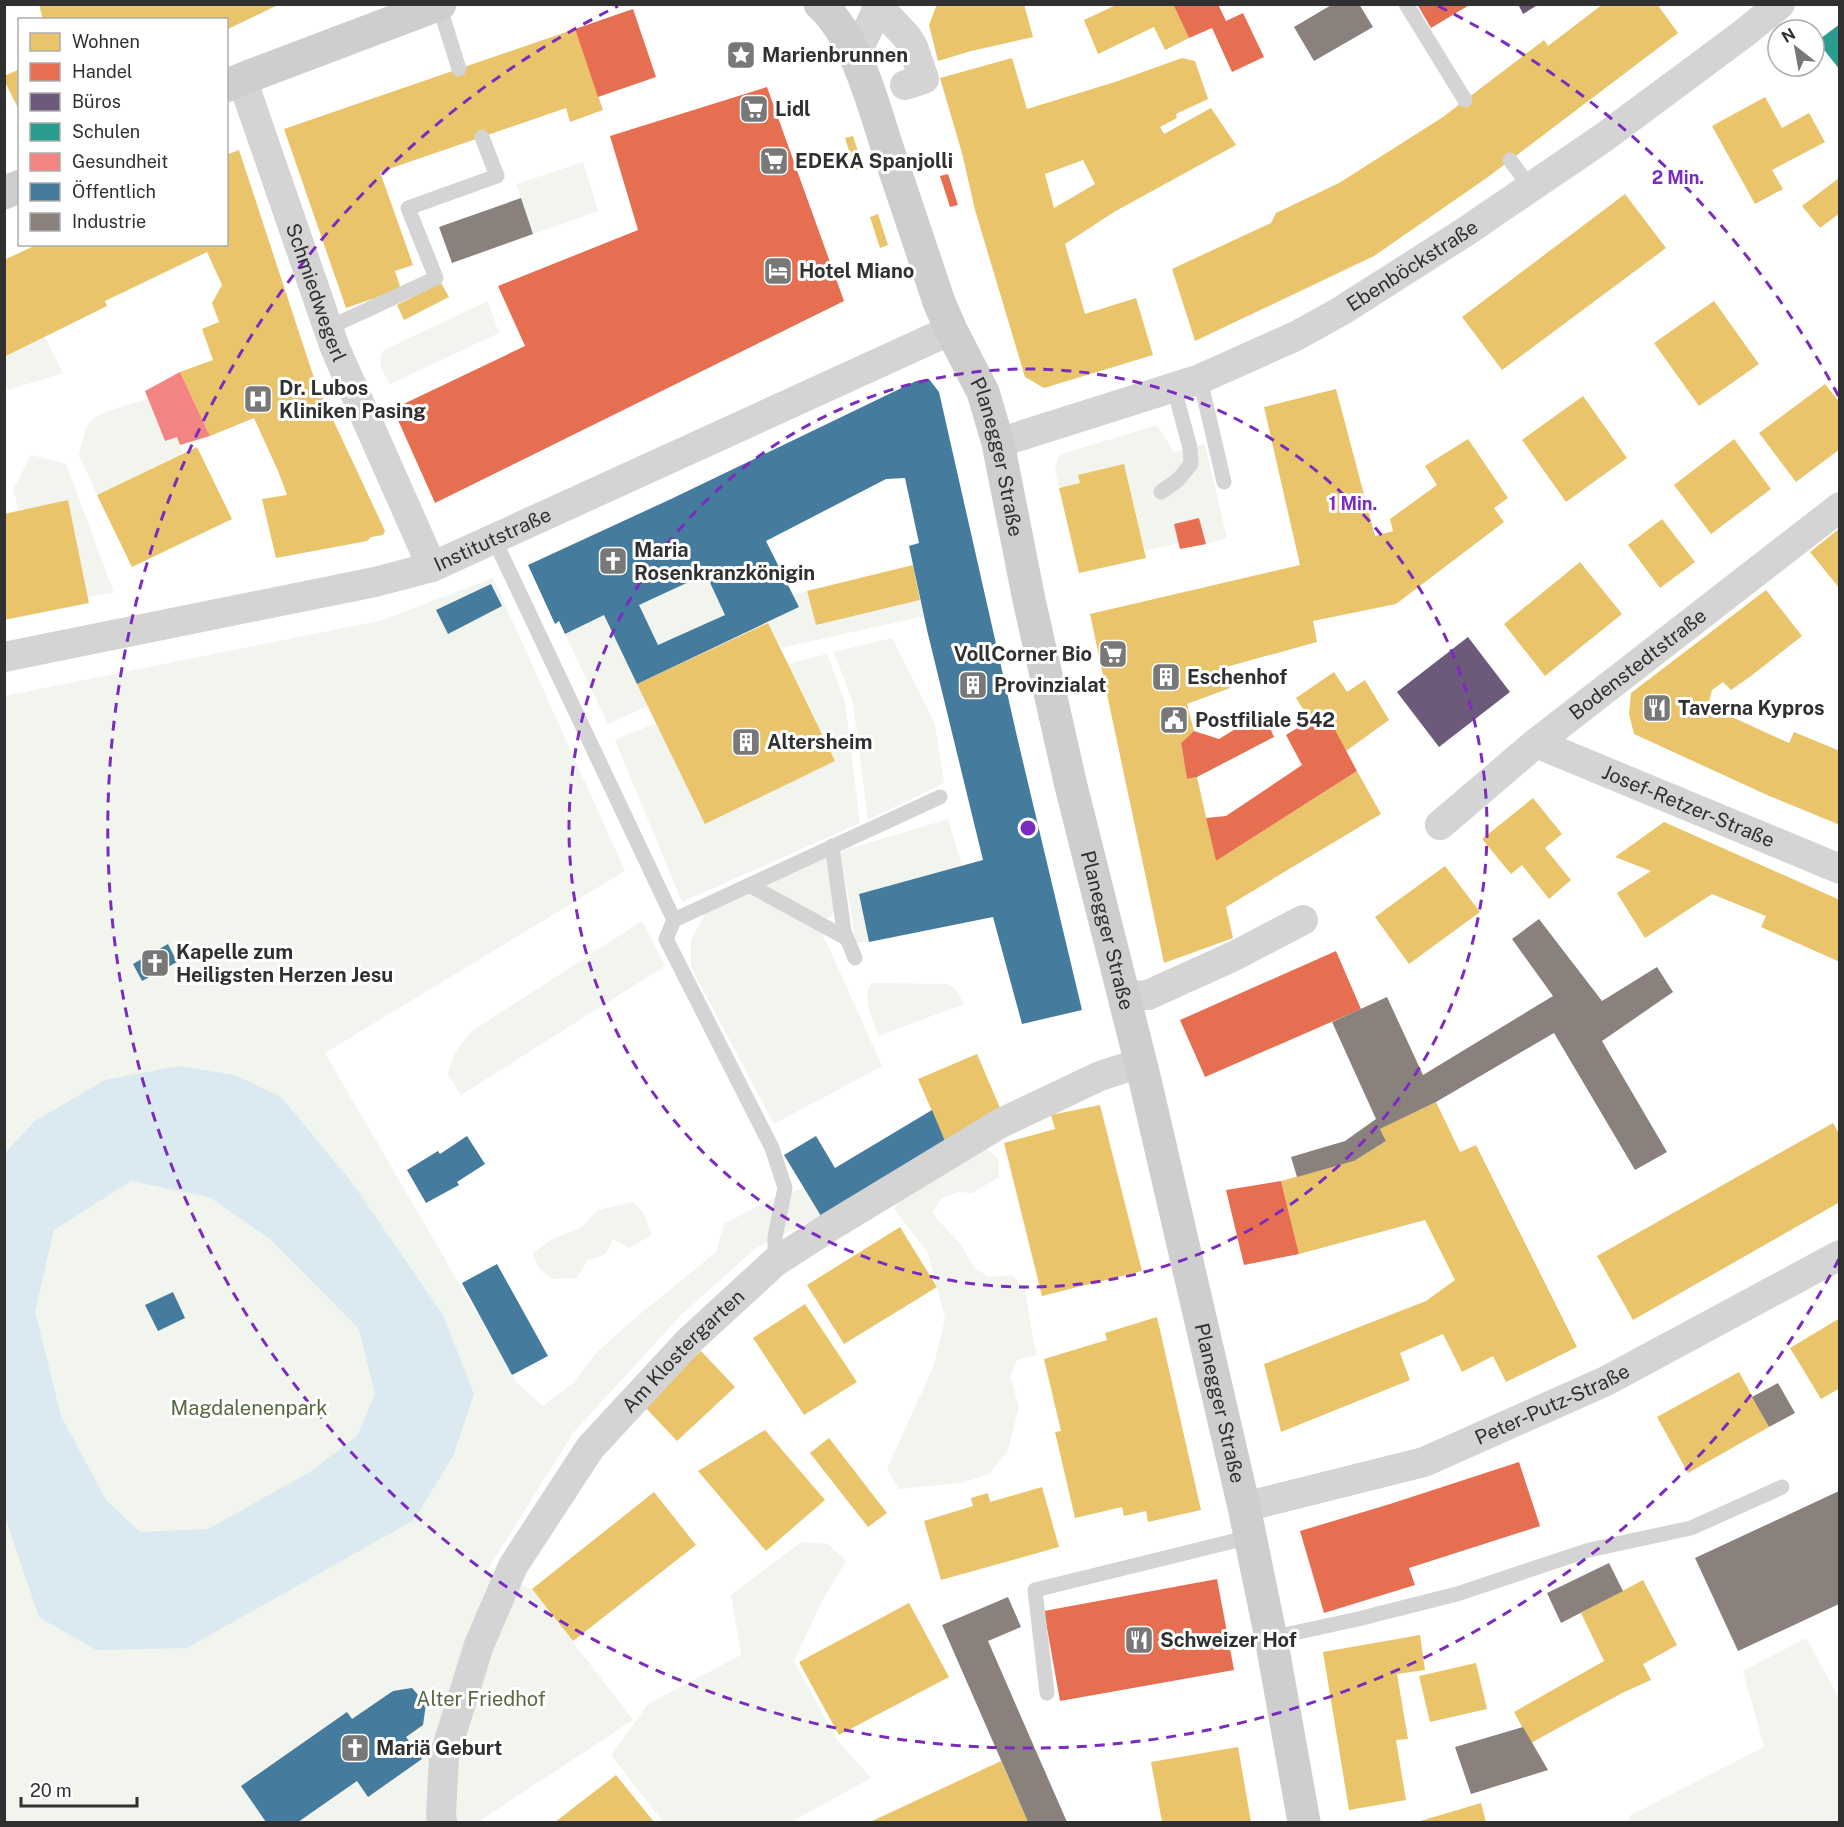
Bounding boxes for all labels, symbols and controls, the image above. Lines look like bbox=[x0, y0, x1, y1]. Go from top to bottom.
legend bbox=[18, 18, 228, 246]
north arrow bbox=[1766, 18, 1826, 78]
text: N bbox=[1778, 24, 1799, 47]
text: Wohnen bbox=[72, 31, 140, 52]
place icon: Marienbrunnen bbox=[725, 39, 757, 71]
place label: Marienbrunnen bbox=[762, 43, 908, 67]
text: Handel bbox=[72, 61, 132, 82]
text: Büros bbox=[72, 91, 121, 112]
supermarket icon: Lidl bbox=[738, 93, 770, 125]
place label: Lidl bbox=[775, 97, 811, 121]
text: Schulen bbox=[72, 121, 140, 142]
supermarket icon: EDEKA Spanjolli bbox=[758, 145, 790, 177]
place label: EDEKA Spanjolli bbox=[795, 149, 953, 173]
text: Gesundheit bbox=[72, 151, 168, 172]
text: 2 Min. bbox=[1652, 167, 1704, 188]
text: Öffentlich bbox=[72, 180, 156, 202]
text: Industrie bbox=[72, 211, 146, 232]
street label: Ebenböckstraße bbox=[1342, 215, 1483, 316]
street label: Schmiedwegerl bbox=[281, 220, 352, 366]
hotel icon: Hotel Miano bbox=[762, 255, 794, 287]
place label: Hotel Miano bbox=[799, 259, 914, 283]
street label: Planegger Straße bbox=[965, 373, 1028, 539]
place label: Dr. Lubos Kliniken Pasing bbox=[279, 376, 426, 423]
hospital icon: Dr. Lubos Kliniken Pasing bbox=[242, 383, 274, 415]
text: 1 Min. bbox=[1329, 493, 1377, 514]
street label: Institutstraße bbox=[430, 502, 555, 576]
place label: Maria Rosenkranzkönigin bbox=[634, 538, 815, 585]
church icon: Maria Rosenkranzkönigin bbox=[597, 545, 629, 577]
street label: Bodenstedtstraße bbox=[1564, 603, 1711, 725]
supermarket icon: VollCorner Bio bbox=[1097, 638, 1129, 670]
place label: VollCorner Bio bbox=[954, 642, 1092, 666]
building icon: Eschenhof bbox=[1150, 661, 1182, 693]
place label: Eschenhof bbox=[1187, 665, 1287, 689]
building icon: Provinzialat bbox=[957, 669, 989, 701]
place label: Provinzialat bbox=[994, 673, 1106, 697]
restaurant icon: Taverna Kypros bbox=[1641, 692, 1673, 724]
place label: Taverna Kypros bbox=[1678, 696, 1825, 720]
public building icon: Postfiliale 542 bbox=[1158, 704, 1190, 736]
place label: Postfiliale 542 bbox=[1195, 708, 1335, 732]
building icon: Altersheim bbox=[730, 726, 762, 758]
place label: Altersheim bbox=[767, 730, 872, 754]
street label: Josef-Retzer-Straße bbox=[1599, 760, 1778, 853]
centre of rings bbox=[1018, 818, 1038, 838]
street label: Planegger Straße bbox=[1076, 848, 1139, 1012]
place label: Kapelle zum Heiligsten Herzen Jesu bbox=[176, 940, 393, 987]
church icon: Kapelle zum Heiligsten Herzen Jesu bbox=[139, 947, 171, 979]
street label: Am Klostergarten bbox=[617, 1284, 749, 1418]
street label: Planegger Straße bbox=[1190, 1321, 1250, 1485]
street label: Peter-Putz-Straße bbox=[1471, 1359, 1634, 1450]
park label: Magdalenenpark bbox=[171, 1396, 328, 1420]
restaurant icon: Schweizer Hof bbox=[1123, 1624, 1155, 1656]
place label: Schweizer Hof bbox=[1160, 1628, 1297, 1652]
park label: Alter Friedhof bbox=[416, 1687, 546, 1711]
church icon: Mariä Geburt bbox=[339, 1732, 371, 1764]
place label: Mariä Geburt bbox=[376, 1736, 502, 1760]
scale bar bbox=[21, 1770, 136, 1808]
text: 20 m bbox=[30, 1780, 72, 1801]

